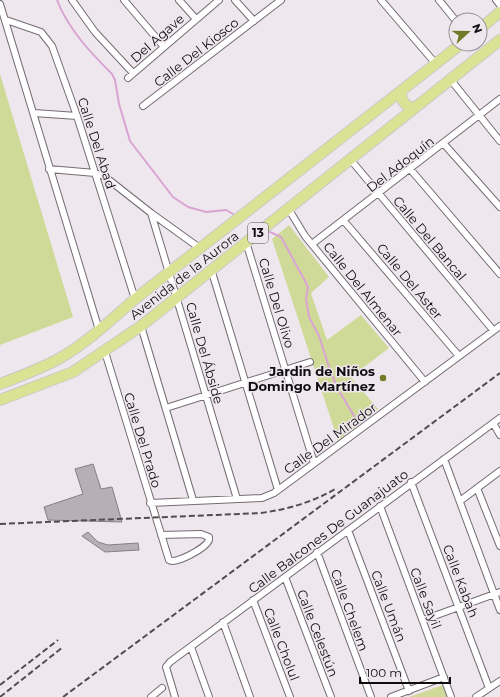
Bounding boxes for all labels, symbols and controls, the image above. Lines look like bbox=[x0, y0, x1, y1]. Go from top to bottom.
street label: Del Agave bbox=[127, 10, 187, 66]
north arrow bbox=[448, 12, 488, 52]
street label: Calle Del Kiosco bbox=[150, 14, 242, 90]
text: N bbox=[469, 22, 485, 35]
street label: Calle Del Abad bbox=[75, 95, 119, 191]
street label: Del Adoquín bbox=[363, 133, 437, 195]
street label: Calle Del Bancal bbox=[390, 193, 470, 283]
road number: 13 bbox=[248, 223, 268, 243]
street label: Avenida de la Aurora bbox=[126, 227, 242, 323]
street label: Calle Del Almenar bbox=[320, 239, 406, 339]
street label: Calle Del Aster bbox=[374, 240, 446, 322]
street label: Calle Del Olivo bbox=[256, 256, 298, 350]
street label: Calle Del Ábside bbox=[183, 300, 227, 406]
place label: Jardin de Niños Domingo Martínez bbox=[248, 363, 375, 394]
marker: Jardin de Niños Domingo Martínez bbox=[378, 373, 388, 383]
street label: Calle Del Prado bbox=[121, 390, 165, 490]
street label: Calle Del Mirador bbox=[280, 399, 380, 477]
street label: Calle Balcones De Guanajuato bbox=[245, 466, 411, 596]
street label: Calle Kabah bbox=[440, 542, 482, 620]
street label: Calle Sayil bbox=[407, 565, 445, 631]
street label: Calle Chelem bbox=[328, 567, 372, 653]
street label: Calle Umán bbox=[368, 568, 410, 644]
street label: Calle Celestún bbox=[294, 587, 342, 679]
street label: Calle Cholul bbox=[261, 605, 303, 683]
scale bar bbox=[360, 659, 450, 685]
text: 100 m bbox=[366, 665, 402, 680]

